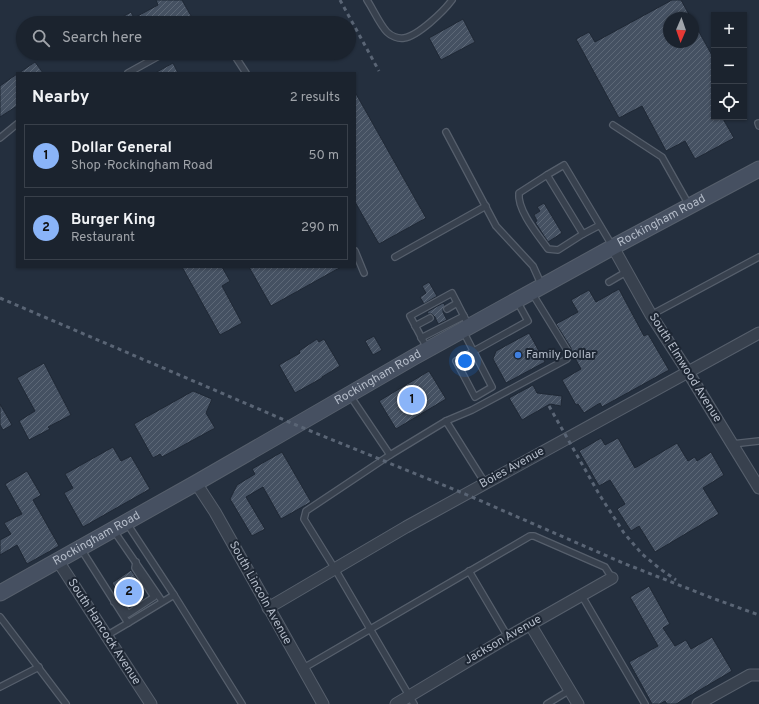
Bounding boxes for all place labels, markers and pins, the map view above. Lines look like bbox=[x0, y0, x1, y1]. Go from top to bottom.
place label: Family Dollar bbox=[526, 347, 596, 363]
marker: Family Dollar bbox=[513, 350, 523, 360]
pin: 1 bbox=[399, 385, 425, 415]
pin: 2 bbox=[116, 577, 142, 607]

